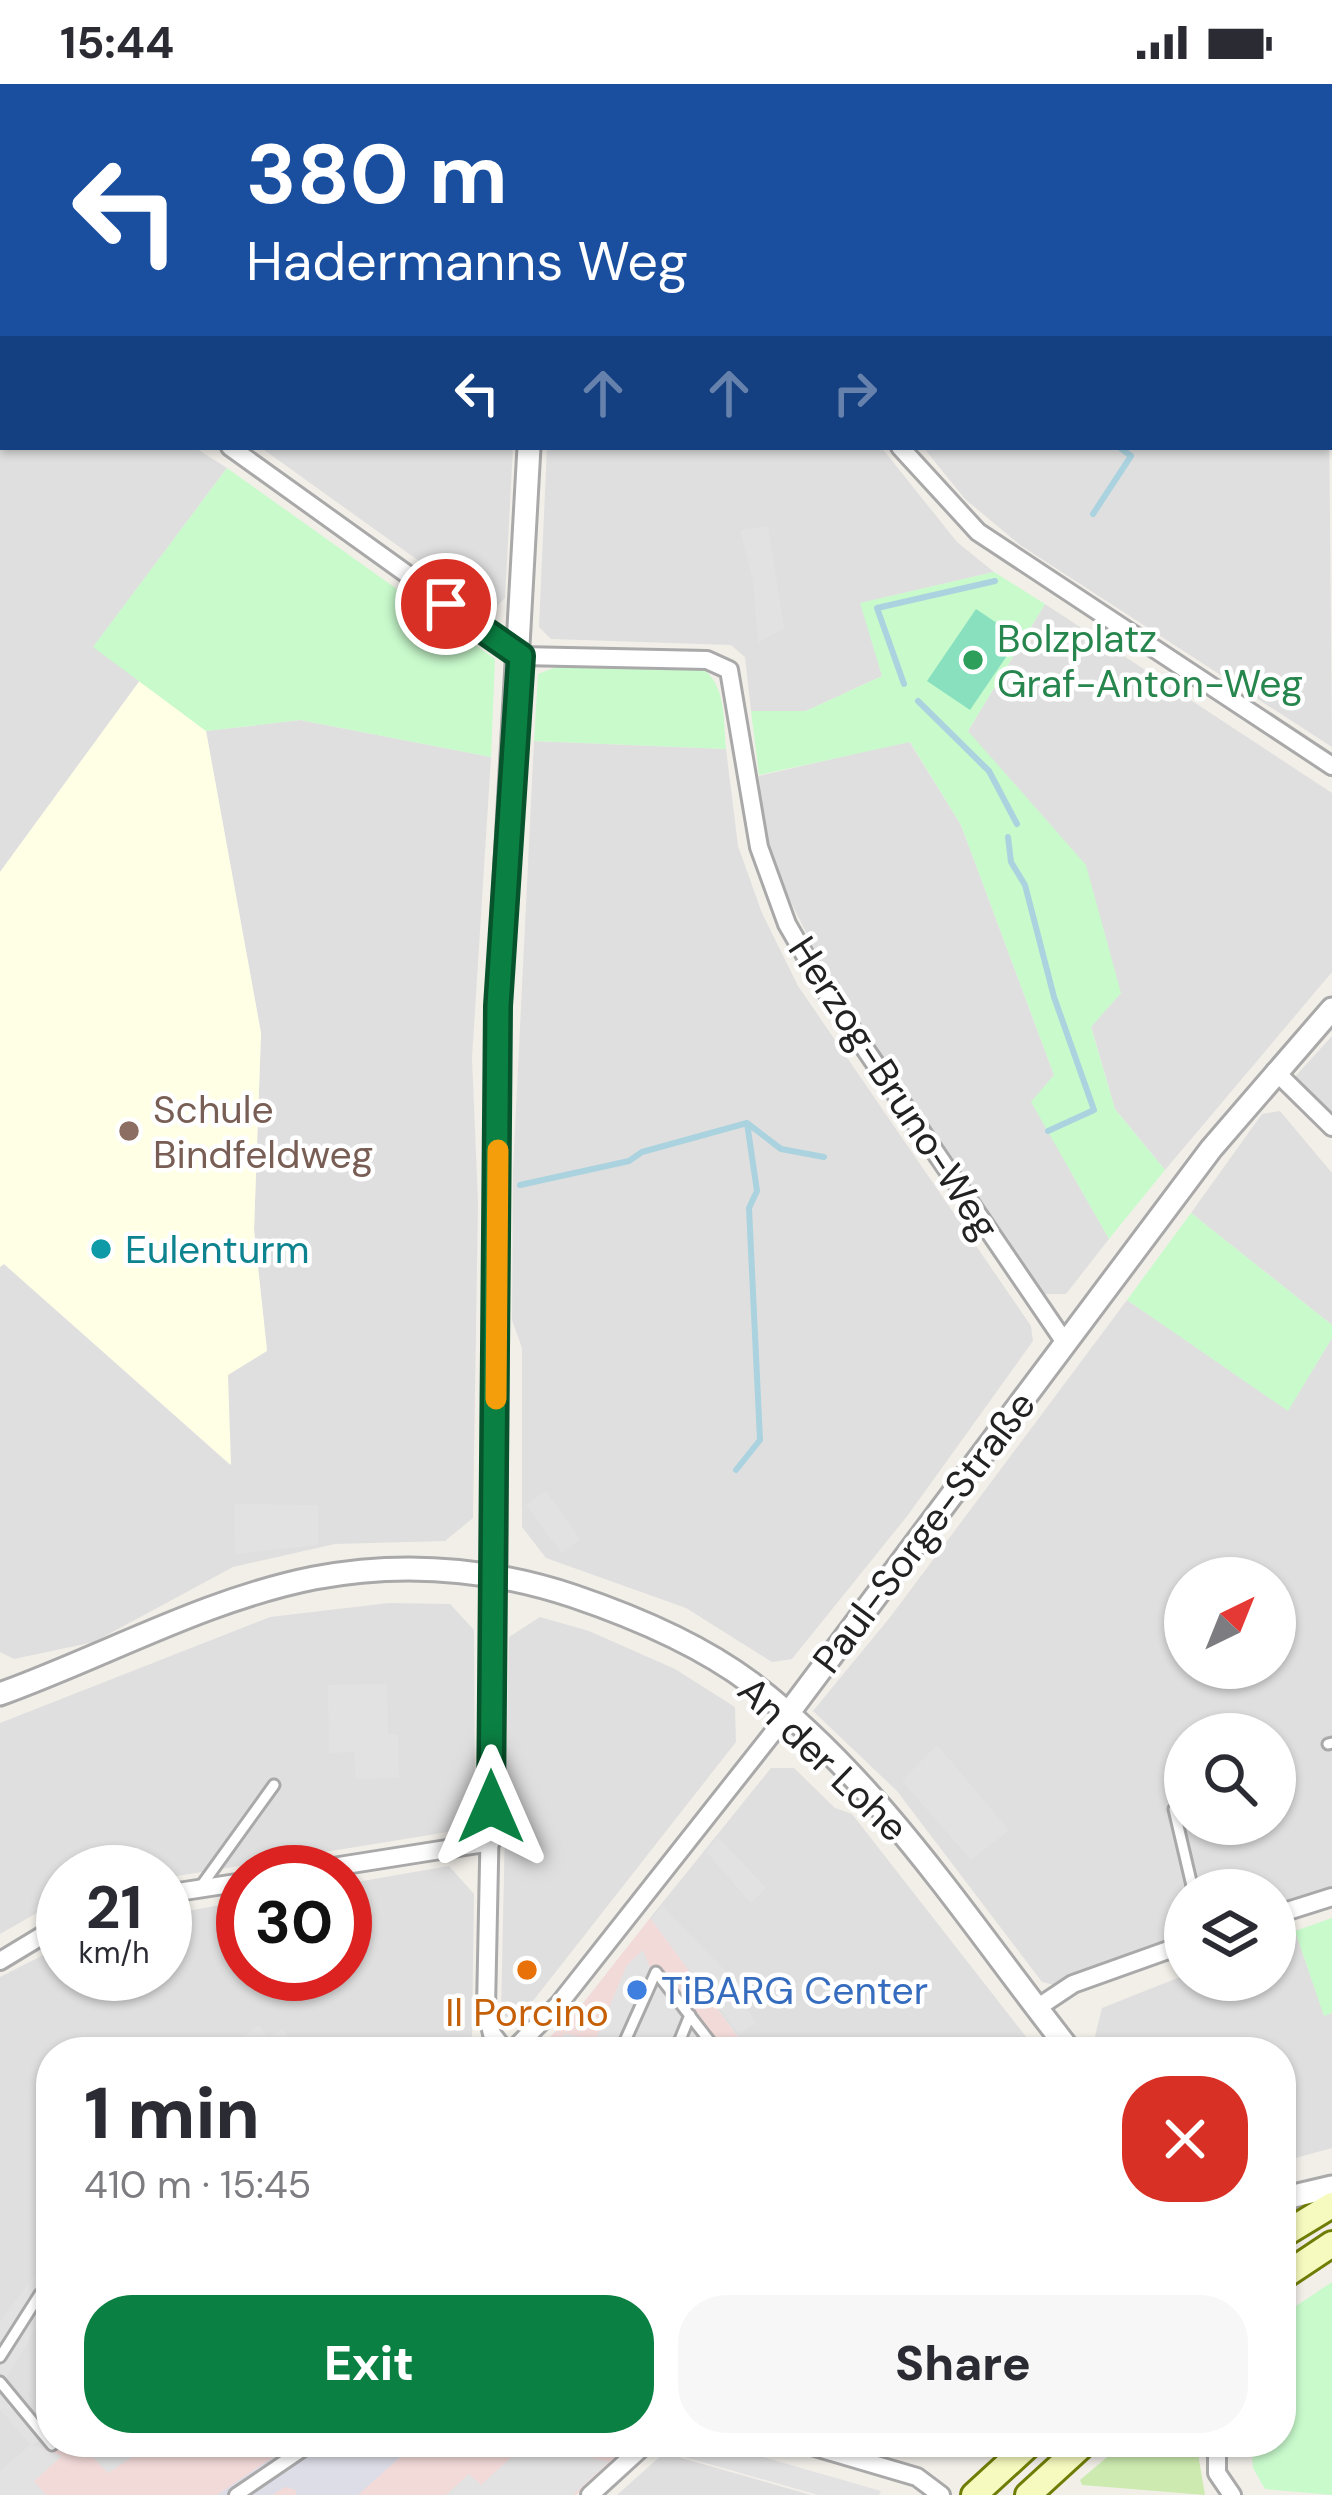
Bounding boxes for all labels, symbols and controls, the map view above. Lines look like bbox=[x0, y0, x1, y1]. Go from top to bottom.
text: 15:44 bbox=[60, 13, 174, 72]
text: 380 m bbox=[246, 120, 508, 229]
icon: left bbox=[48, 132, 204, 288]
text: Hadermanns Weg bbox=[246, 226, 688, 297]
icon: left bbox=[444, 360, 510, 426]
icon: ahead bbox=[570, 360, 636, 426]
icon: ahead bbox=[696, 360, 762, 426]
icon: right bbox=[822, 360, 888, 426]
pin bbox=[395, 553, 497, 655]
icon: arrive bbox=[413, 571, 479, 637]
place label: Bolzplatz Graf-Anton-Weg bbox=[997, 613, 1303, 709]
marker: Bolzplatz Graf-Anton-Weg bbox=[960, 647, 986, 673]
street label: Herzog-Bruno-Weg bbox=[777, 927, 1011, 1249]
place label: Schule Bindfeldweg bbox=[153, 1084, 373, 1180]
marker: Schule Bindfeldweg bbox=[116, 1118, 142, 1144]
place label: Eulenturm bbox=[125, 1224, 309, 1275]
marker: Eulenturm bbox=[88, 1236, 114, 1262]
street label: Paul-Sorge-Straße bbox=[801, 1381, 1047, 1683]
north arrow bbox=[1164, 1557, 1296, 1689]
map controls bbox=[1164, 1557, 1296, 2001]
street label: An der Lohe bbox=[727, 1665, 919, 1853]
button: search bbox=[1164, 1713, 1296, 1845]
position arrow bbox=[428, 1744, 554, 1870]
speed limit sign: 30 bbox=[216, 1845, 372, 2001]
text: 21 bbox=[86, 1868, 142, 1947]
button: layers bbox=[1164, 1869, 1296, 2001]
text: km/h bbox=[79, 1933, 149, 1972]
marker: Il Porcino bbox=[514, 1957, 540, 1983]
place label: TiBARG Center bbox=[661, 1965, 928, 2016]
marker: TiBARG Center bbox=[624, 1977, 650, 2003]
place label: Il Porcino bbox=[445, 1987, 609, 2038]
text: 1 min bbox=[84, 2067, 260, 2160]
button: close bbox=[1122, 2076, 1248, 2202]
text: 410 m · 15:45 bbox=[84, 2159, 311, 2210]
button: Exit bbox=[84, 2295, 654, 2433]
button: Share bbox=[678, 2295, 1248, 2433]

